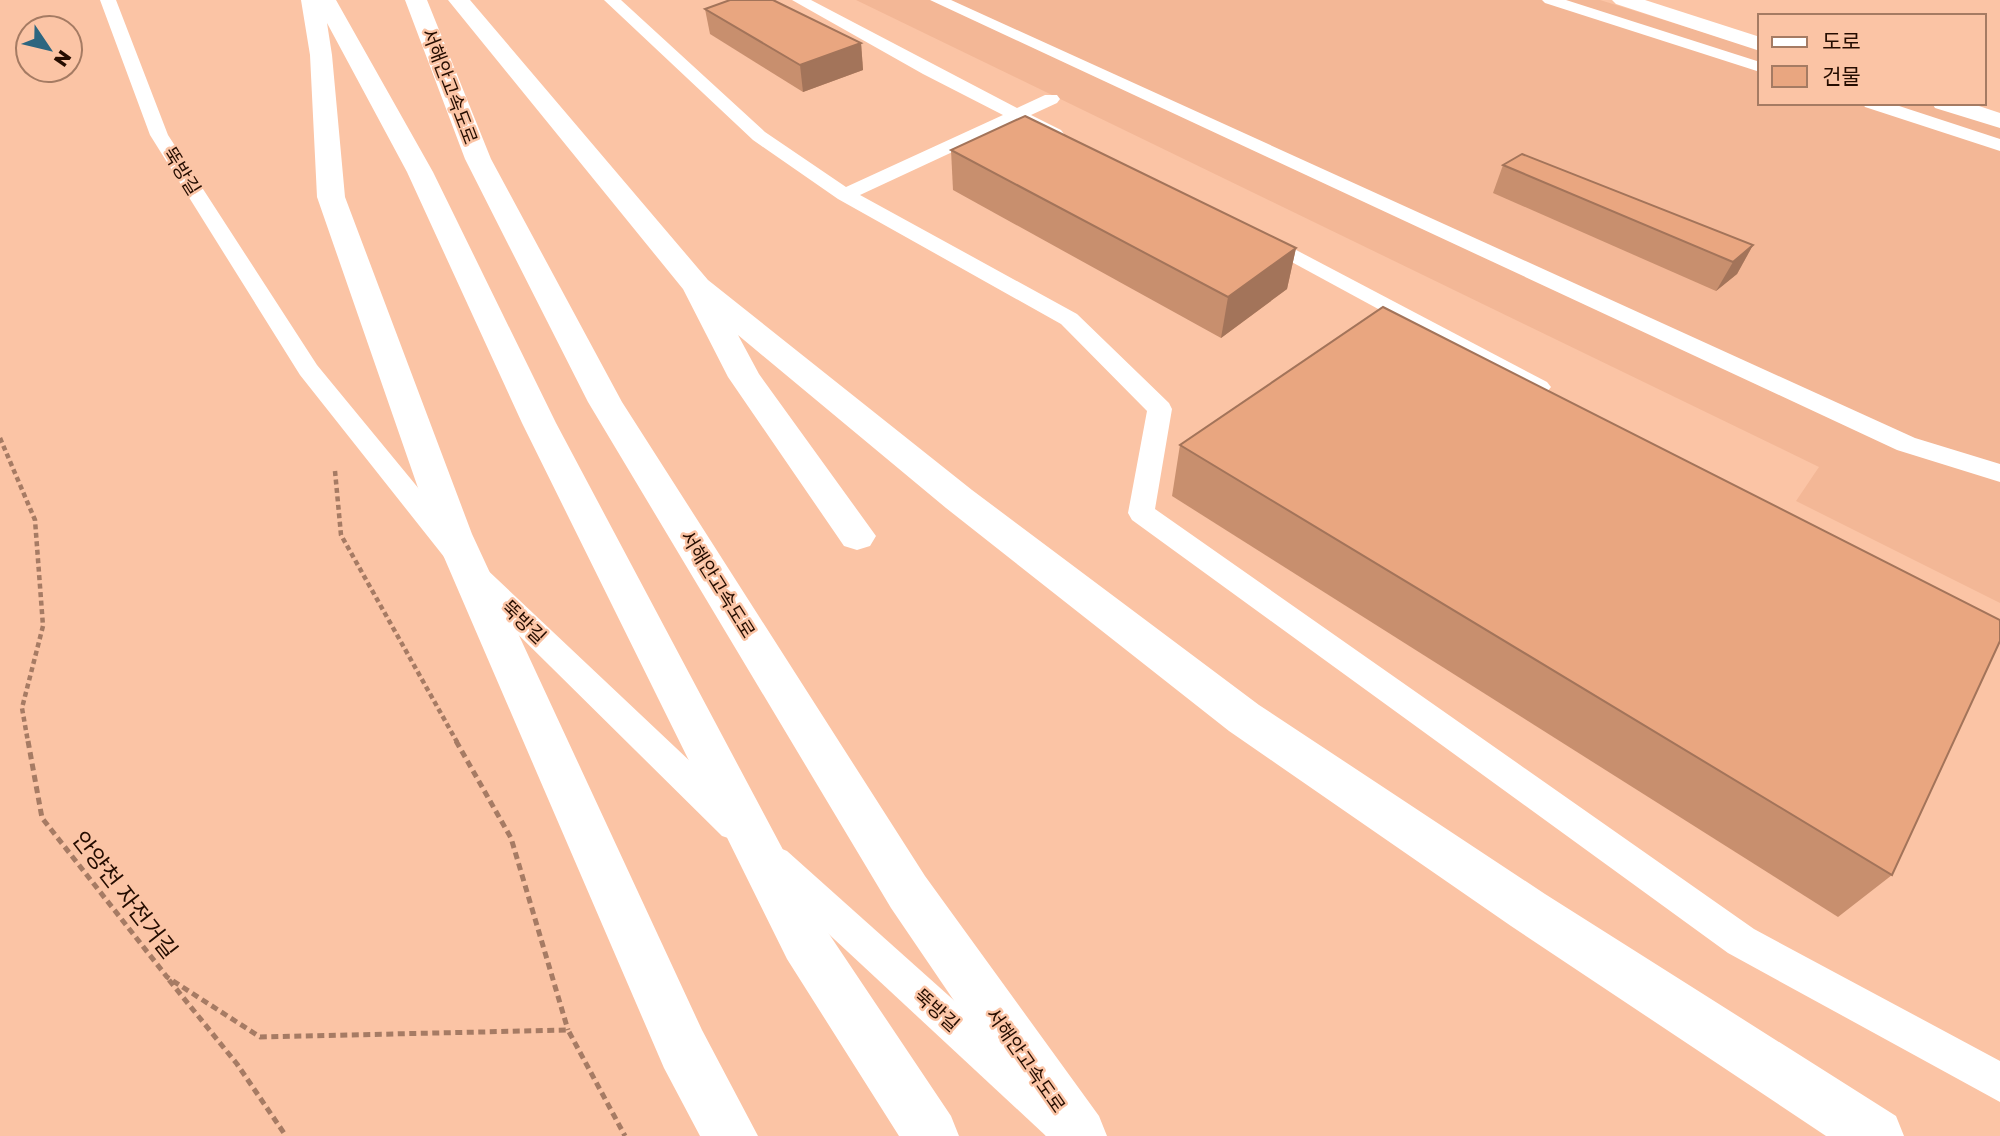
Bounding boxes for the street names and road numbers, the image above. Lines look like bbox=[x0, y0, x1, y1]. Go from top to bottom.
street label: 서해안고속도로 bbox=[418, 25, 483, 147]
street label: 뚝방길 bbox=[159, 142, 206, 199]
street label: 서해안고속도로 bbox=[676, 526, 761, 642]
street label: 뚝방길 bbox=[497, 595, 551, 648]
street label: 안양천 자전거길 bbox=[67, 825, 184, 964]
street label: 뚝방길 bbox=[910, 984, 965, 1036]
street label: 서해안고속도로 bbox=[982, 1003, 1071, 1116]

